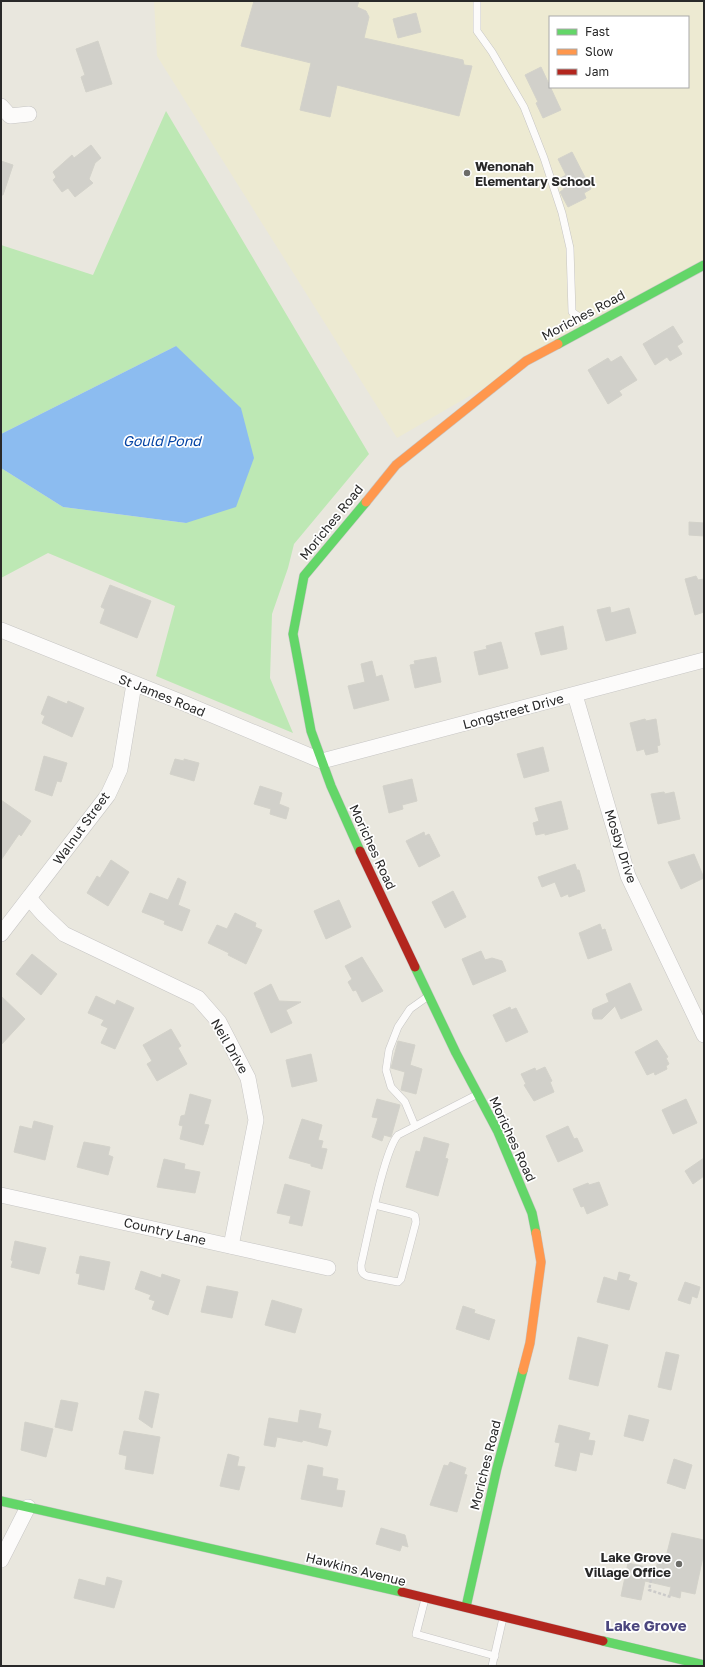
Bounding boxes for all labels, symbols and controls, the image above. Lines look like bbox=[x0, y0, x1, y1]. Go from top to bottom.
legend bbox=[549, 16, 689, 88]
text: Fast bbox=[585, 24, 610, 39]
text: Slow bbox=[585, 44, 613, 59]
text: Jam bbox=[585, 64, 609, 79]
place label: Wenonah Elementary School bbox=[475, 158, 596, 189]
marker: Wenonah Elementary School bbox=[462, 168, 472, 178]
street label: Moriches Road bbox=[539, 286, 627, 344]
water label: Gould Pond bbox=[123, 432, 202, 449]
street label: Moriches Road bbox=[296, 481, 366, 563]
street label: St James Road bbox=[116, 670, 208, 720]
street label: Longstreet Drive bbox=[461, 690, 565, 732]
street label: Walnut Street bbox=[49, 788, 113, 868]
street label: Moriches Road bbox=[346, 802, 400, 892]
street label: Mosby Drive bbox=[602, 807, 640, 885]
street label: Neil Drive bbox=[208, 1016, 252, 1076]
street label: Moriches Road bbox=[486, 1094, 540, 1184]
street label: Country Lane bbox=[122, 1214, 208, 1248]
street label: Moriches Road bbox=[466, 1418, 504, 1512]
street label: Hawkins Avenue bbox=[304, 1549, 408, 1589]
place label: Lake Grove Village Office bbox=[585, 1549, 671, 1580]
marker: Lake Grove Village Office bbox=[674, 1559, 684, 1569]
district label: Lake Grove bbox=[605, 1616, 687, 1634]

